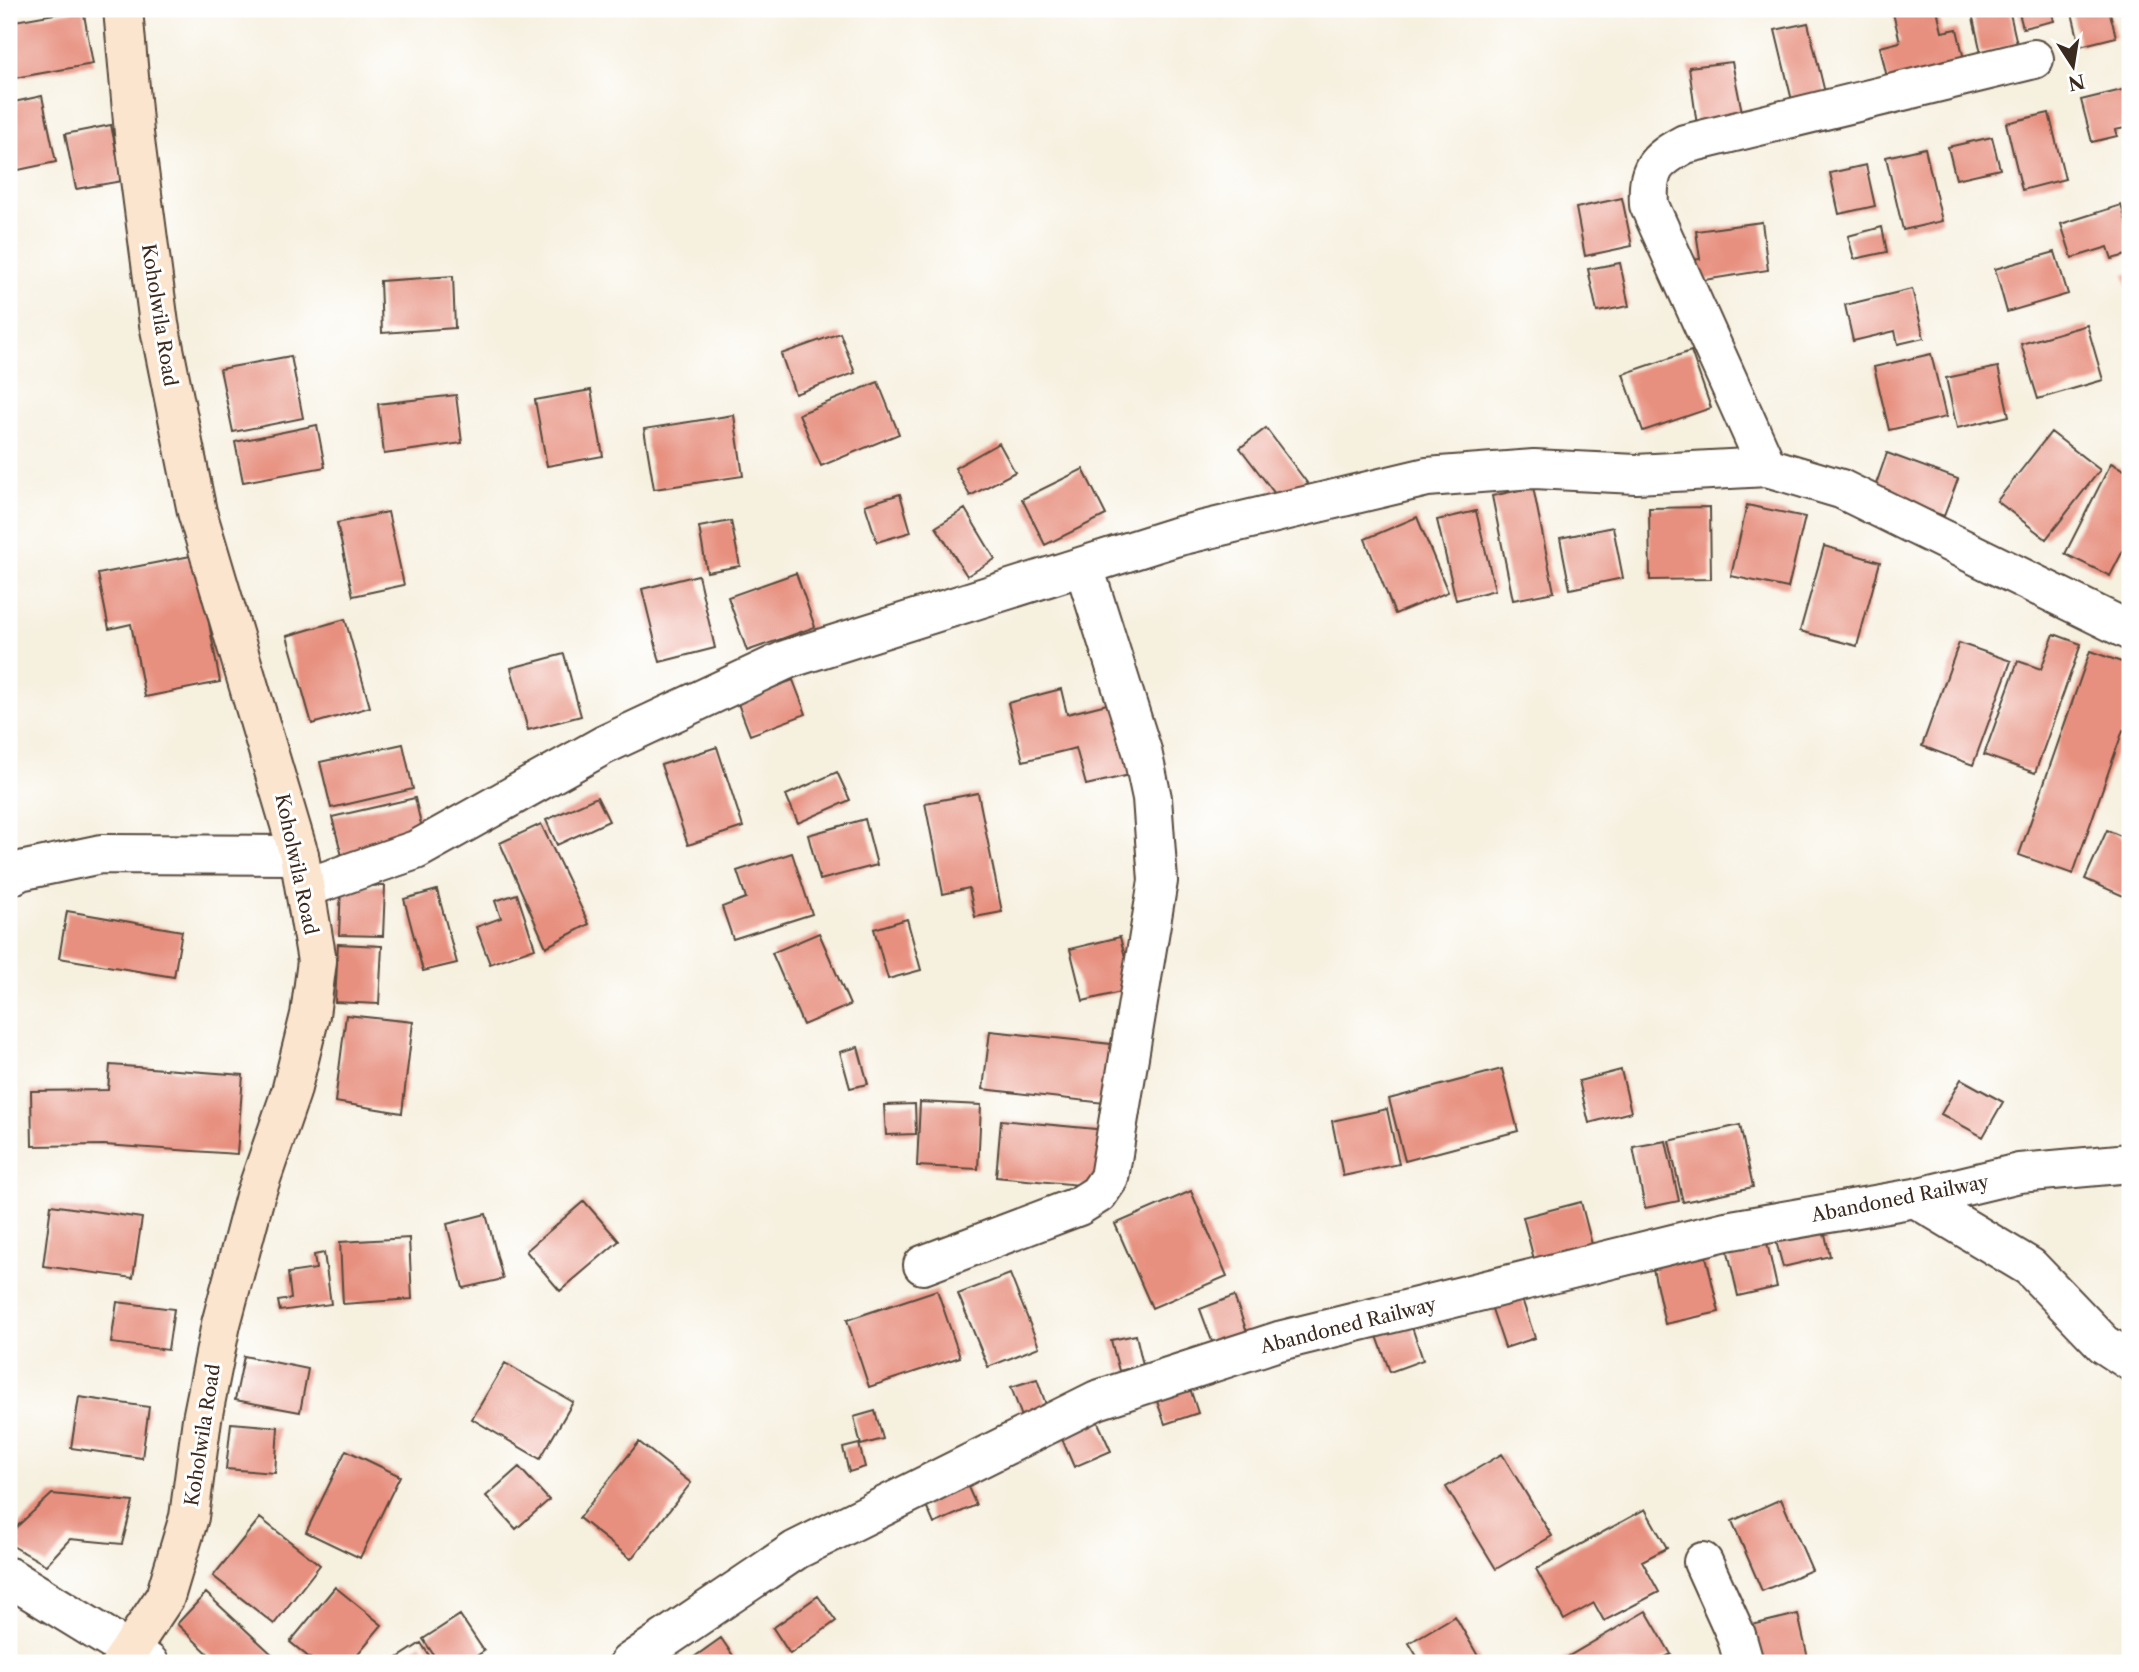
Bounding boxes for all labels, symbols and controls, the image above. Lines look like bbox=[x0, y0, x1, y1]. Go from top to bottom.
north arrow bbox=[2038, 32, 2108, 102]
text: N bbox=[2066, 69, 2087, 95]
street label: Koholwila Road bbox=[137, 242, 182, 388]
street label: Koholwila Road bbox=[270, 791, 323, 937]
street label: Abandoned Railway bbox=[1808, 1170, 1991, 1227]
street label: Abandoned Railway bbox=[1257, 1292, 1439, 1359]
street label: Koholwila Road bbox=[180, 1362, 225, 1508]

